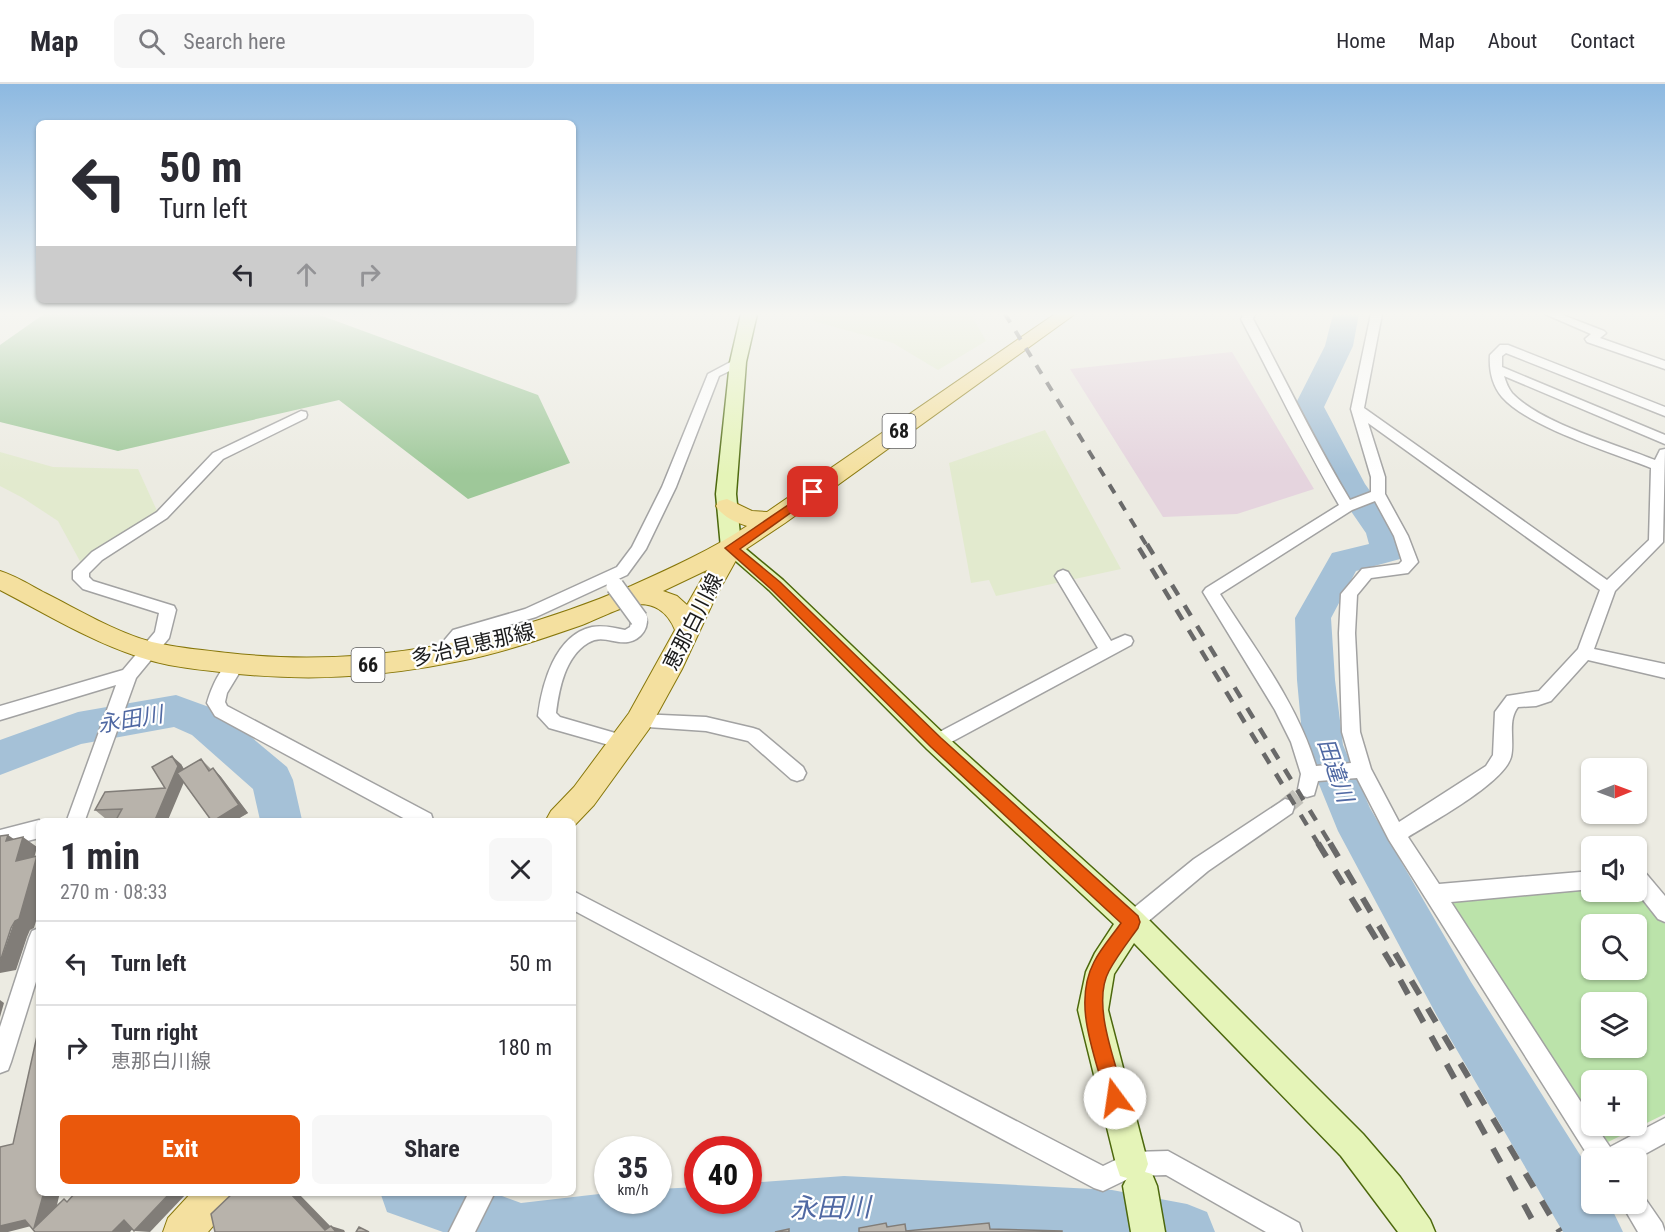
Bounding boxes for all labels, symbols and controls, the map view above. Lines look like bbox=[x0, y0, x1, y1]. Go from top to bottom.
search box bbox=[114, 14, 534, 68]
text: Map bbox=[30, 25, 78, 58]
icon: search bbox=[135, 25, 168, 58]
text: Search here bbox=[183, 29, 286, 54]
text: Home bbox=[1336, 29, 1386, 53]
text: Map bbox=[1419, 29, 1455, 53]
text: About bbox=[1488, 29, 1537, 53]
text: Contact bbox=[1570, 29, 1635, 53]
text: 50 m bbox=[159, 143, 242, 192]
icon: left bbox=[60, 144, 138, 222]
text: Turn left bbox=[159, 193, 248, 225]
icon: left bbox=[227, 258, 260, 291]
icon: ahead bbox=[290, 258, 323, 291]
icon: right bbox=[353, 258, 386, 291]
road number: 68 bbox=[882, 414, 916, 448]
pin bbox=[787, 466, 838, 517]
icon: arrive bbox=[796, 475, 829, 508]
street label: 恵那白川線 bbox=[658, 570, 728, 674]
street label: 多治見恵那線 bbox=[409, 619, 537, 671]
road number: 66 bbox=[352, 648, 385, 682]
water label: 永田川 bbox=[95, 701, 167, 738]
water label: 田違川 bbox=[1313, 735, 1359, 807]
north arrow bbox=[1581, 758, 1647, 824]
map controls bbox=[1581, 758, 1647, 1214]
text: 1 min bbox=[60, 836, 140, 878]
button: sound bbox=[1581, 836, 1647, 902]
button: close bbox=[489, 838, 552, 901]
text: 270 m · 08:33 bbox=[60, 880, 167, 904]
button: search bbox=[1581, 914, 1647, 980]
icon: left bbox=[60, 947, 93, 980]
text: Turn left bbox=[111, 951, 186, 976]
text: 50 m bbox=[509, 951, 552, 976]
button: layers bbox=[1581, 992, 1647, 1058]
text: Turn right bbox=[111, 1020, 198, 1045]
icon: right bbox=[60, 1031, 93, 1064]
text: 180 m bbox=[498, 1035, 552, 1060]
text: 恵那白川線 bbox=[111, 1049, 211, 1073]
position arrow bbox=[1083, 1066, 1147, 1130]
button: + bbox=[1581, 1070, 1647, 1136]
button: Exit bbox=[60, 1115, 300, 1184]
button: Share bbox=[312, 1115, 552, 1184]
speed limit sign: 40 bbox=[684, 1136, 762, 1214]
button: − bbox=[1581, 1148, 1647, 1214]
text: 35 bbox=[618, 1150, 648, 1185]
text: km/h bbox=[618, 1181, 648, 1199]
water label: 永田川 bbox=[789, 1191, 874, 1225]

